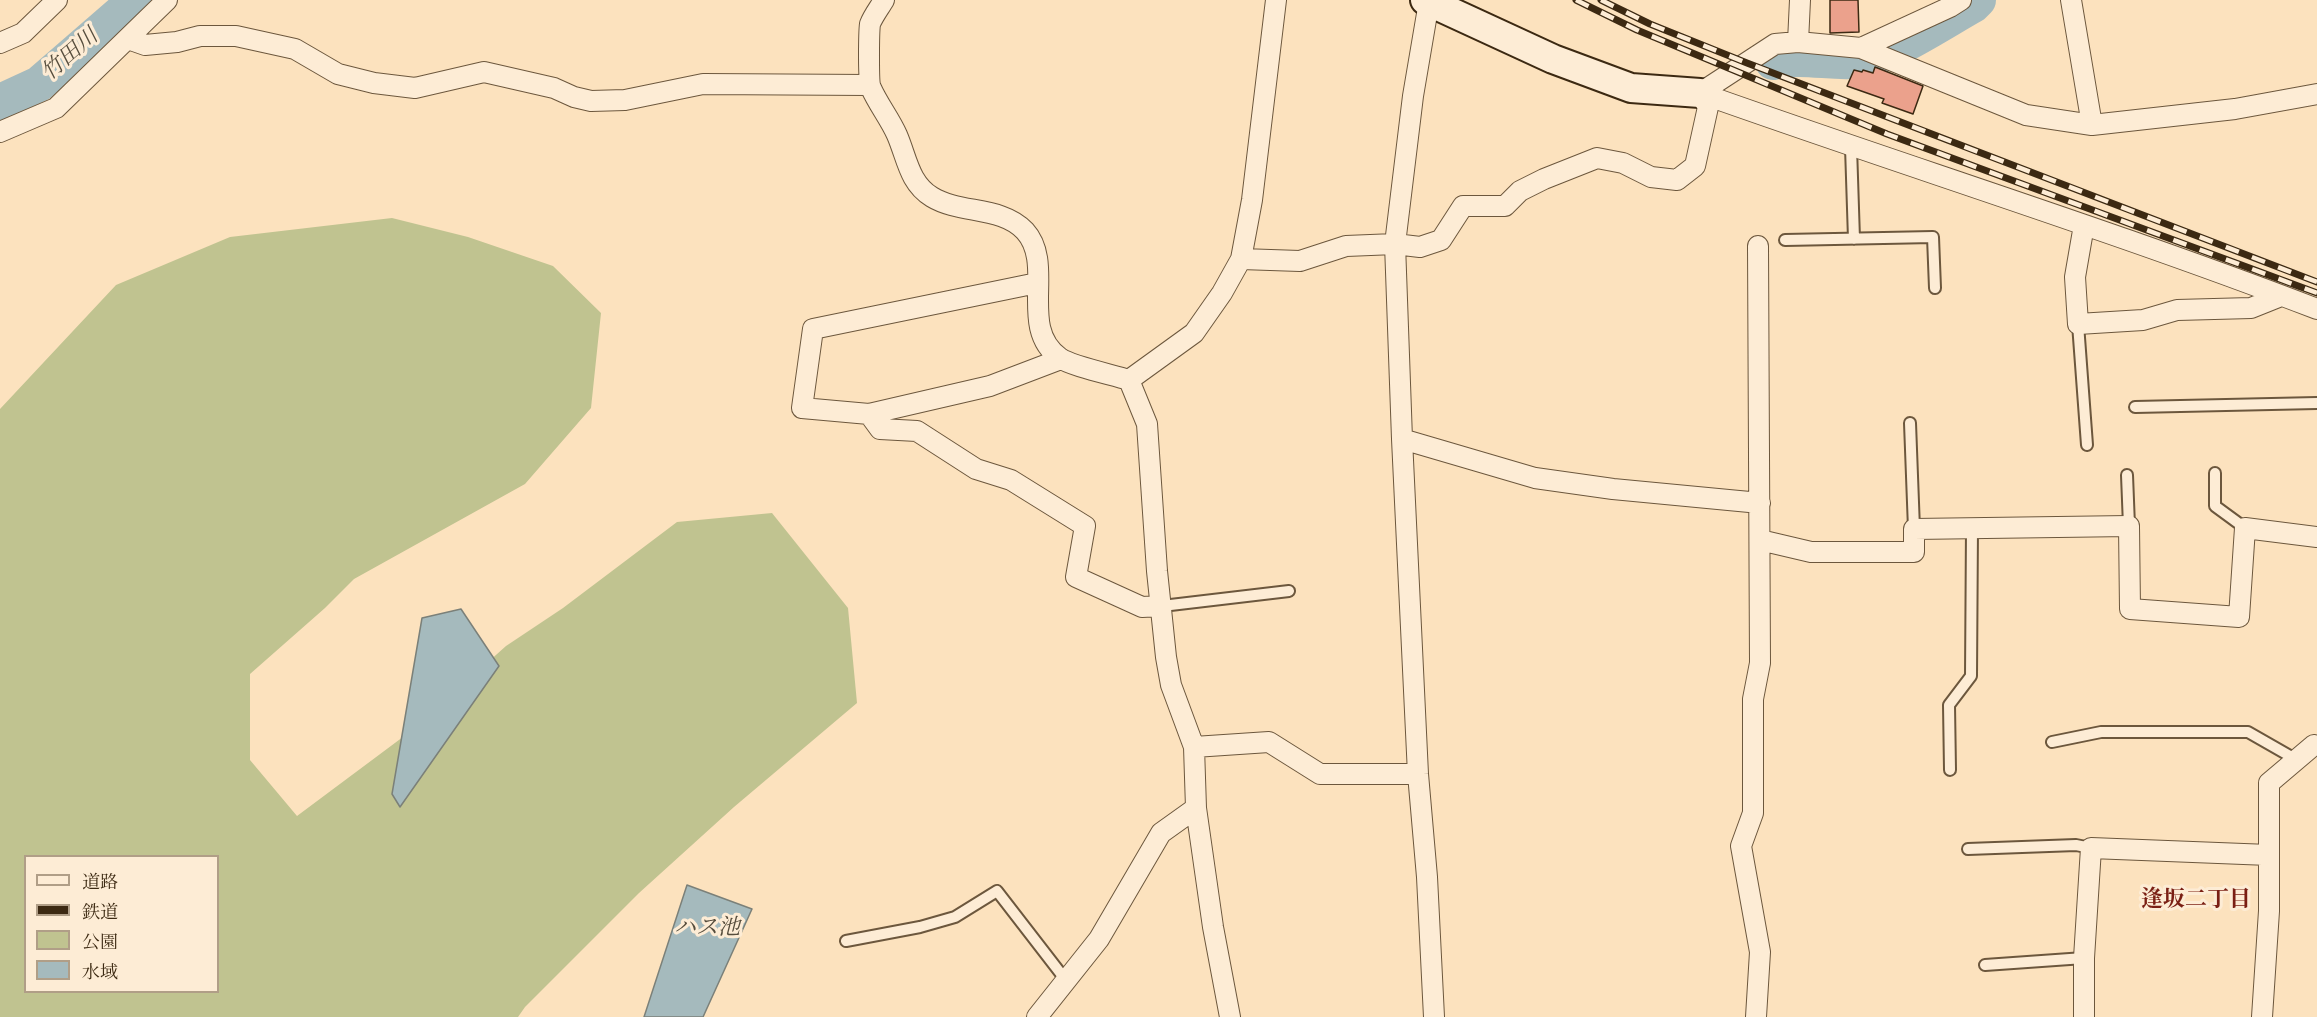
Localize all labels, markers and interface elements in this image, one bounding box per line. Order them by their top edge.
water label: 竹田川 [37,24,105,88]
legend [24,855,219,993]
text: 道路 [82,872,118,894]
district label: 逢坂二丁目 [2141,888,2251,914]
text: 鉄道 [82,902,118,924]
water label: ハス池 [674,916,740,942]
text: 公園 [82,932,118,954]
text: 水域 [82,962,118,984]

